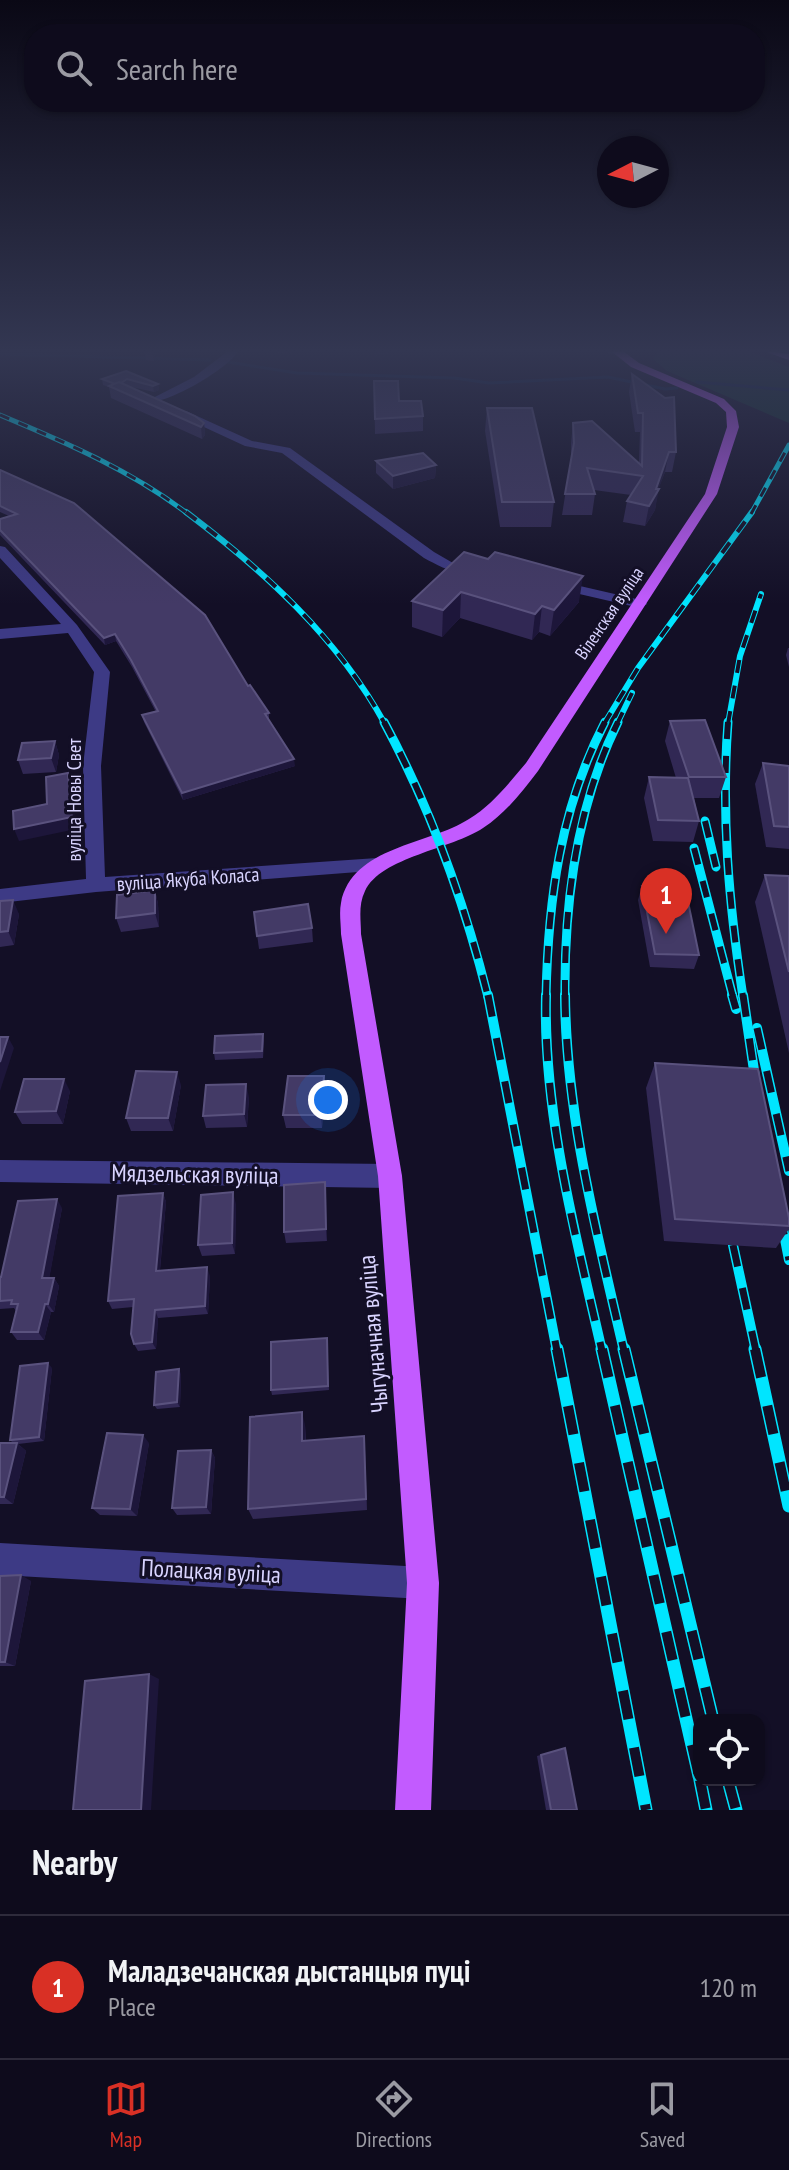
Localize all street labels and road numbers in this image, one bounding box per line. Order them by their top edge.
street label: Віленская вуліца [570,562,648,664]
street label: вуліца Новы Свет [61,738,87,862]
street label: вуліца Якуба Коласа [116,861,260,897]
street label: Мядзельская вуліца [111,1157,279,1191]
street label: Чыгуначная вуліца [351,1254,395,1414]
street label: Полацкая вуліца [140,1552,282,1590]

